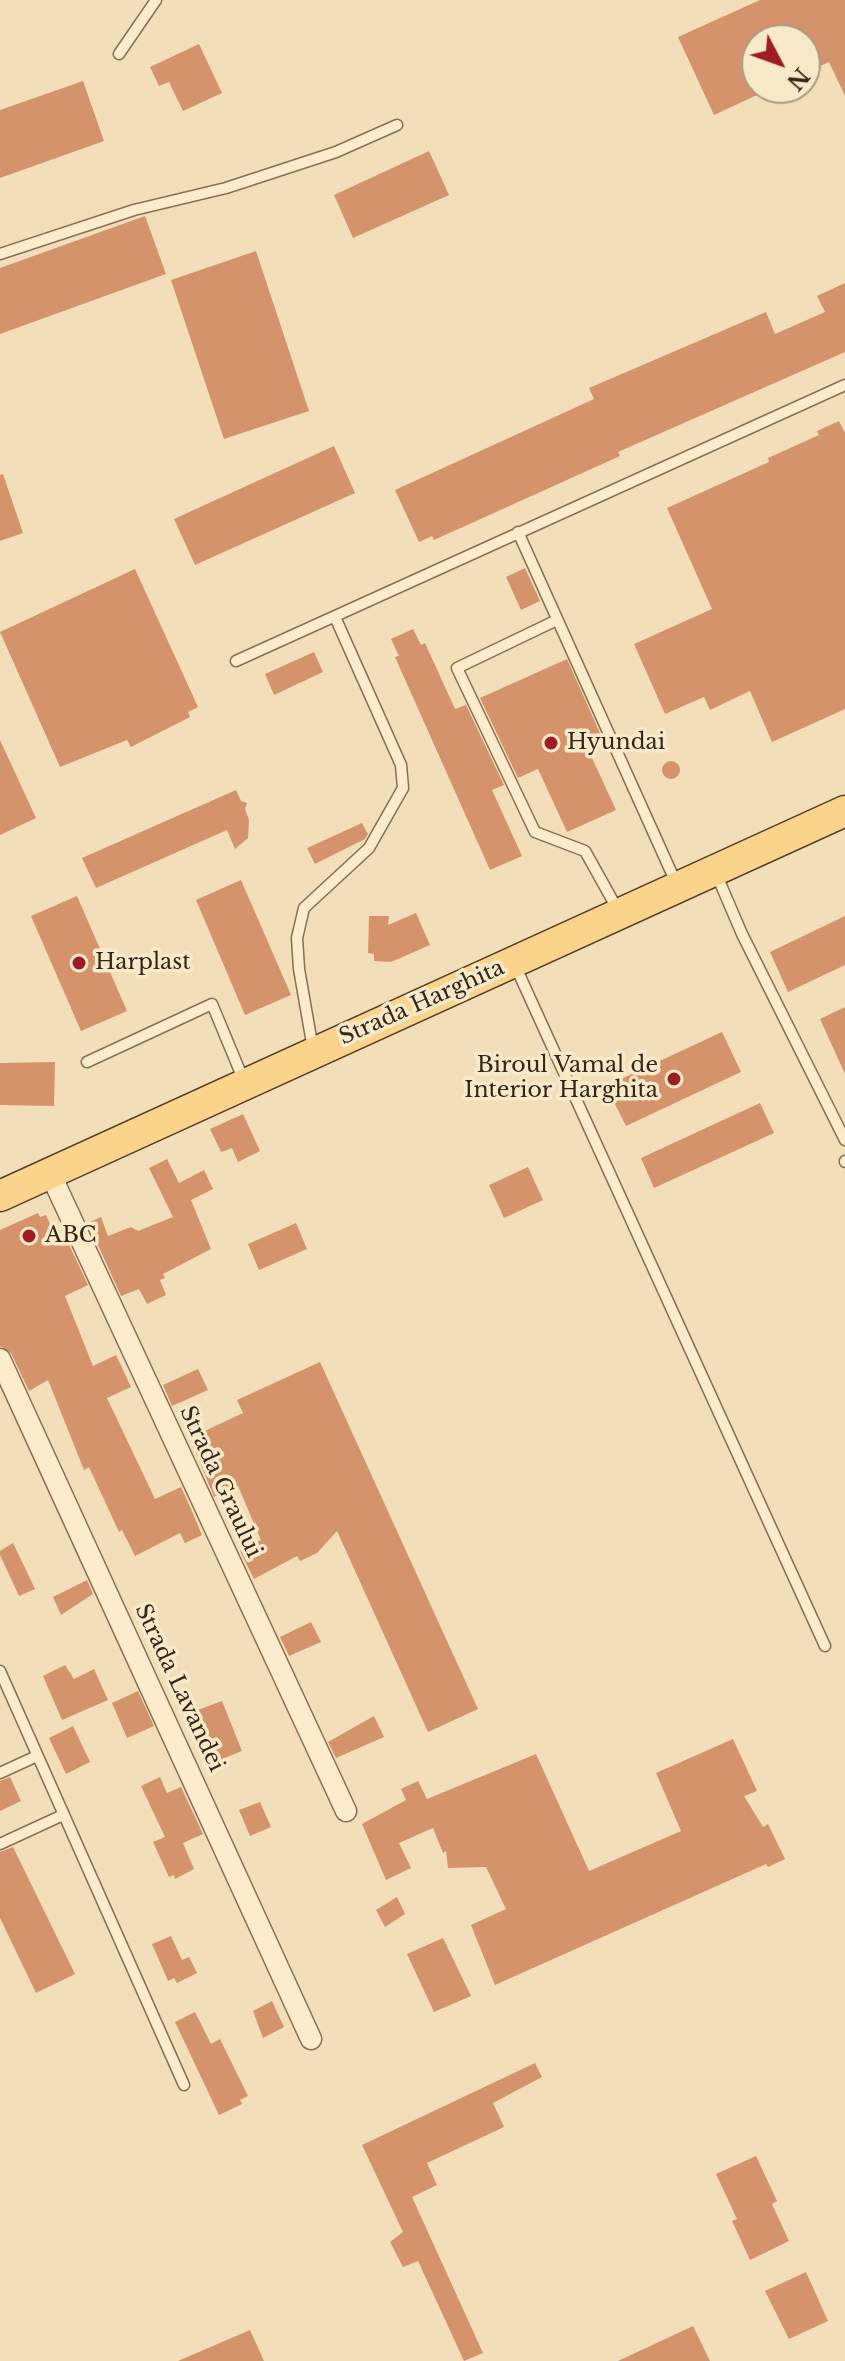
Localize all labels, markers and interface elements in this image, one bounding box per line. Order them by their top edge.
north arrow [741,24,821,104]
text: N [781,62,815,95]
place label: Hyundai [567,730,665,756]
marker: Hyundai [542,734,560,752]
place label: Harplast [95,950,191,976]
marker: Harplast [70,954,88,972]
street label: Strada Harghita [335,955,509,1051]
place label: Biroul Vamal de Interior Harghita [464,1053,658,1104]
marker: Biroul Vamal de Interior Harghita [665,1070,683,1088]
place label: ABC [45,1223,97,1249]
marker: ABC [20,1227,38,1245]
street label: Strada Graului [173,1402,267,1562]
street label: Strada Lavandei [129,1600,229,1776]

